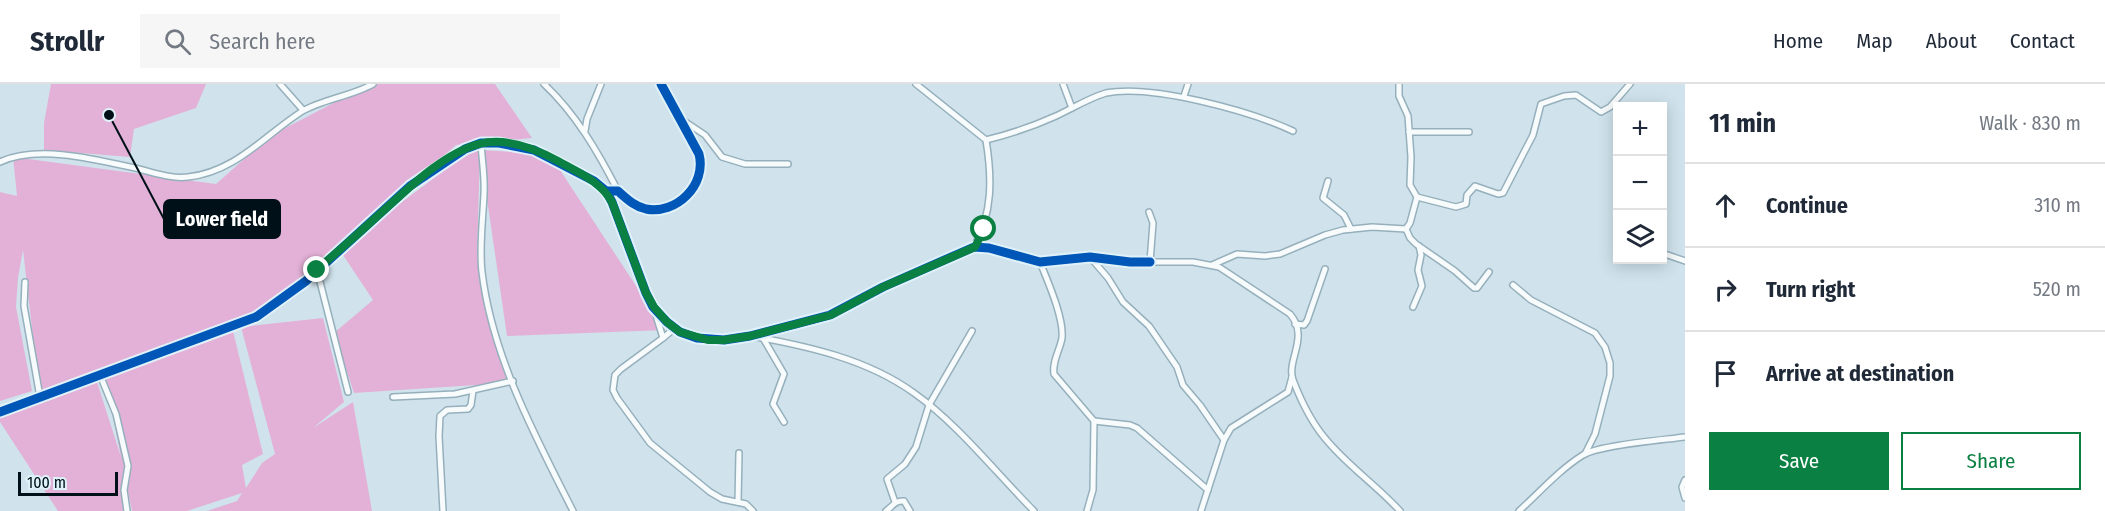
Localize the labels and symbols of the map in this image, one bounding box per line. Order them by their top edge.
callout: Lower field [164,200,280,238]
text: Lower field [176,207,268,231]
route start [970,215,996,241]
route end [303,256,329,282]
scale bar [18,469,118,496]

